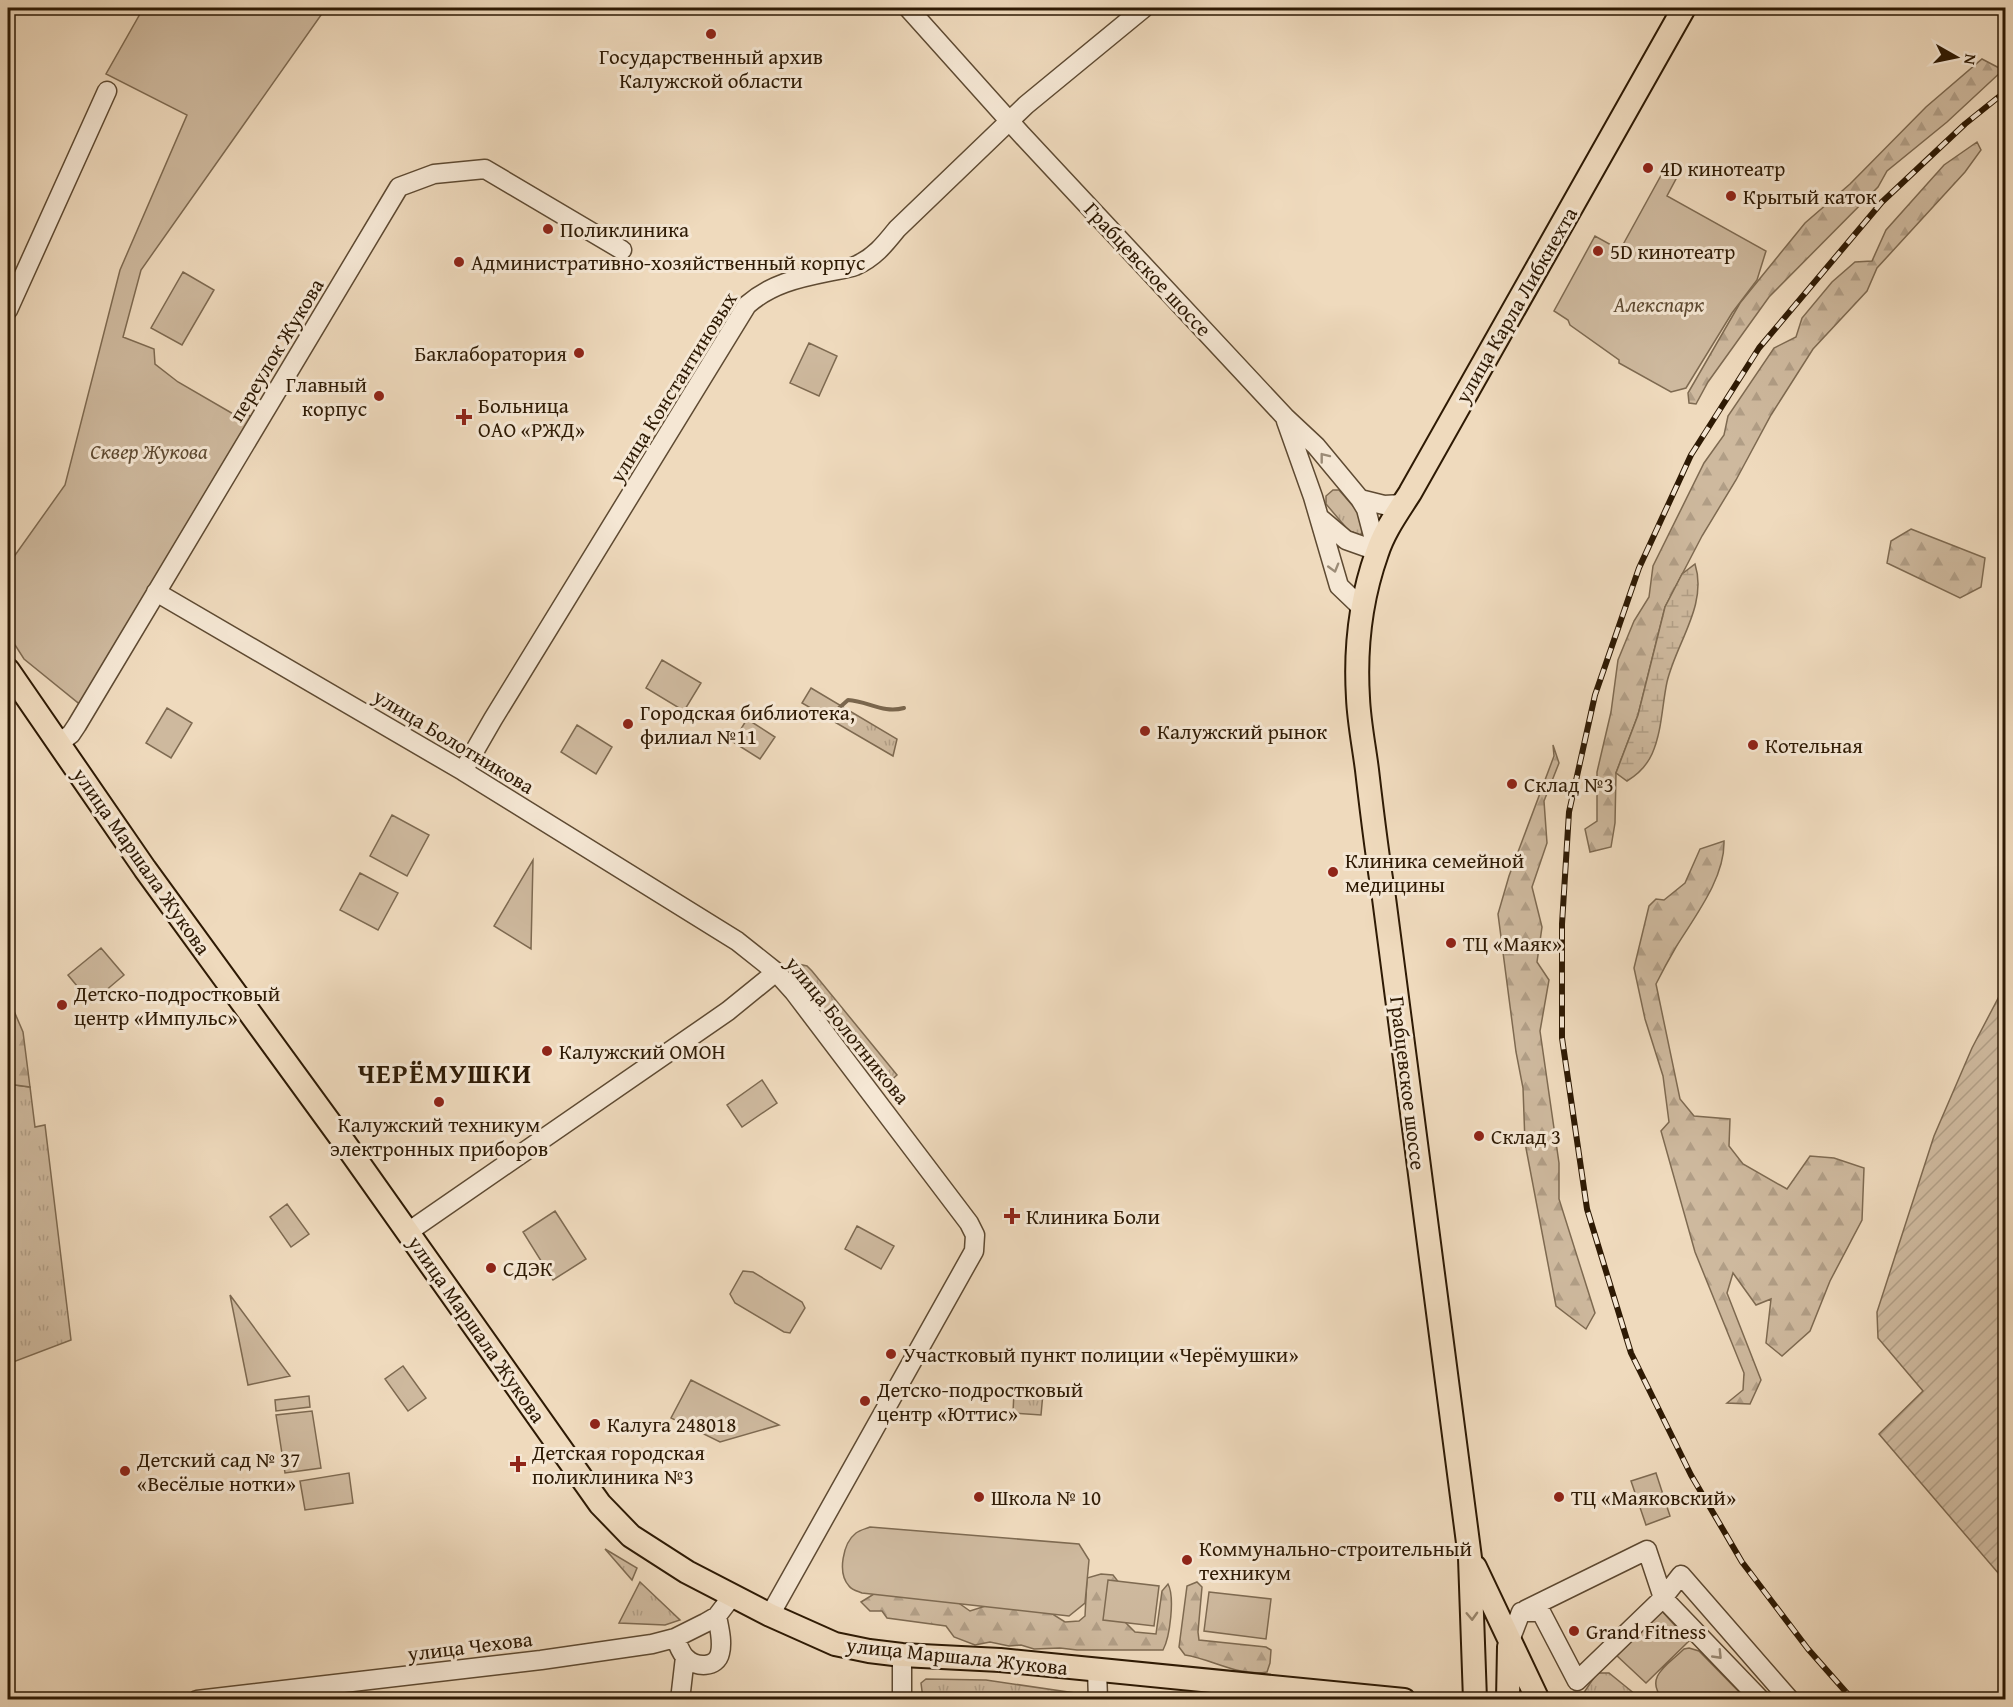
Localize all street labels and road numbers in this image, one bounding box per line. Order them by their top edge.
street label: Грабцевское шоссе [1077,194,1219,344]
street label: улица Карла Либкнехта [1447,201,1585,410]
street label: переулок Жукова [221,272,331,428]
street label: улица Константиновых [601,285,745,489]
street label: улица Болотникова [367,680,540,801]
street label: улица Маршала Жукова [65,760,219,961]
street label: улица Болотникова [778,948,918,1111]
street label: Грабцевское шоссе [1382,994,1434,1172]
street label: улица Маршала Жукова [400,1228,554,1429]
street label: улица Чехова [405,1623,534,1669]
street label: улица Маршала Жукова [844,1629,1069,1683]

